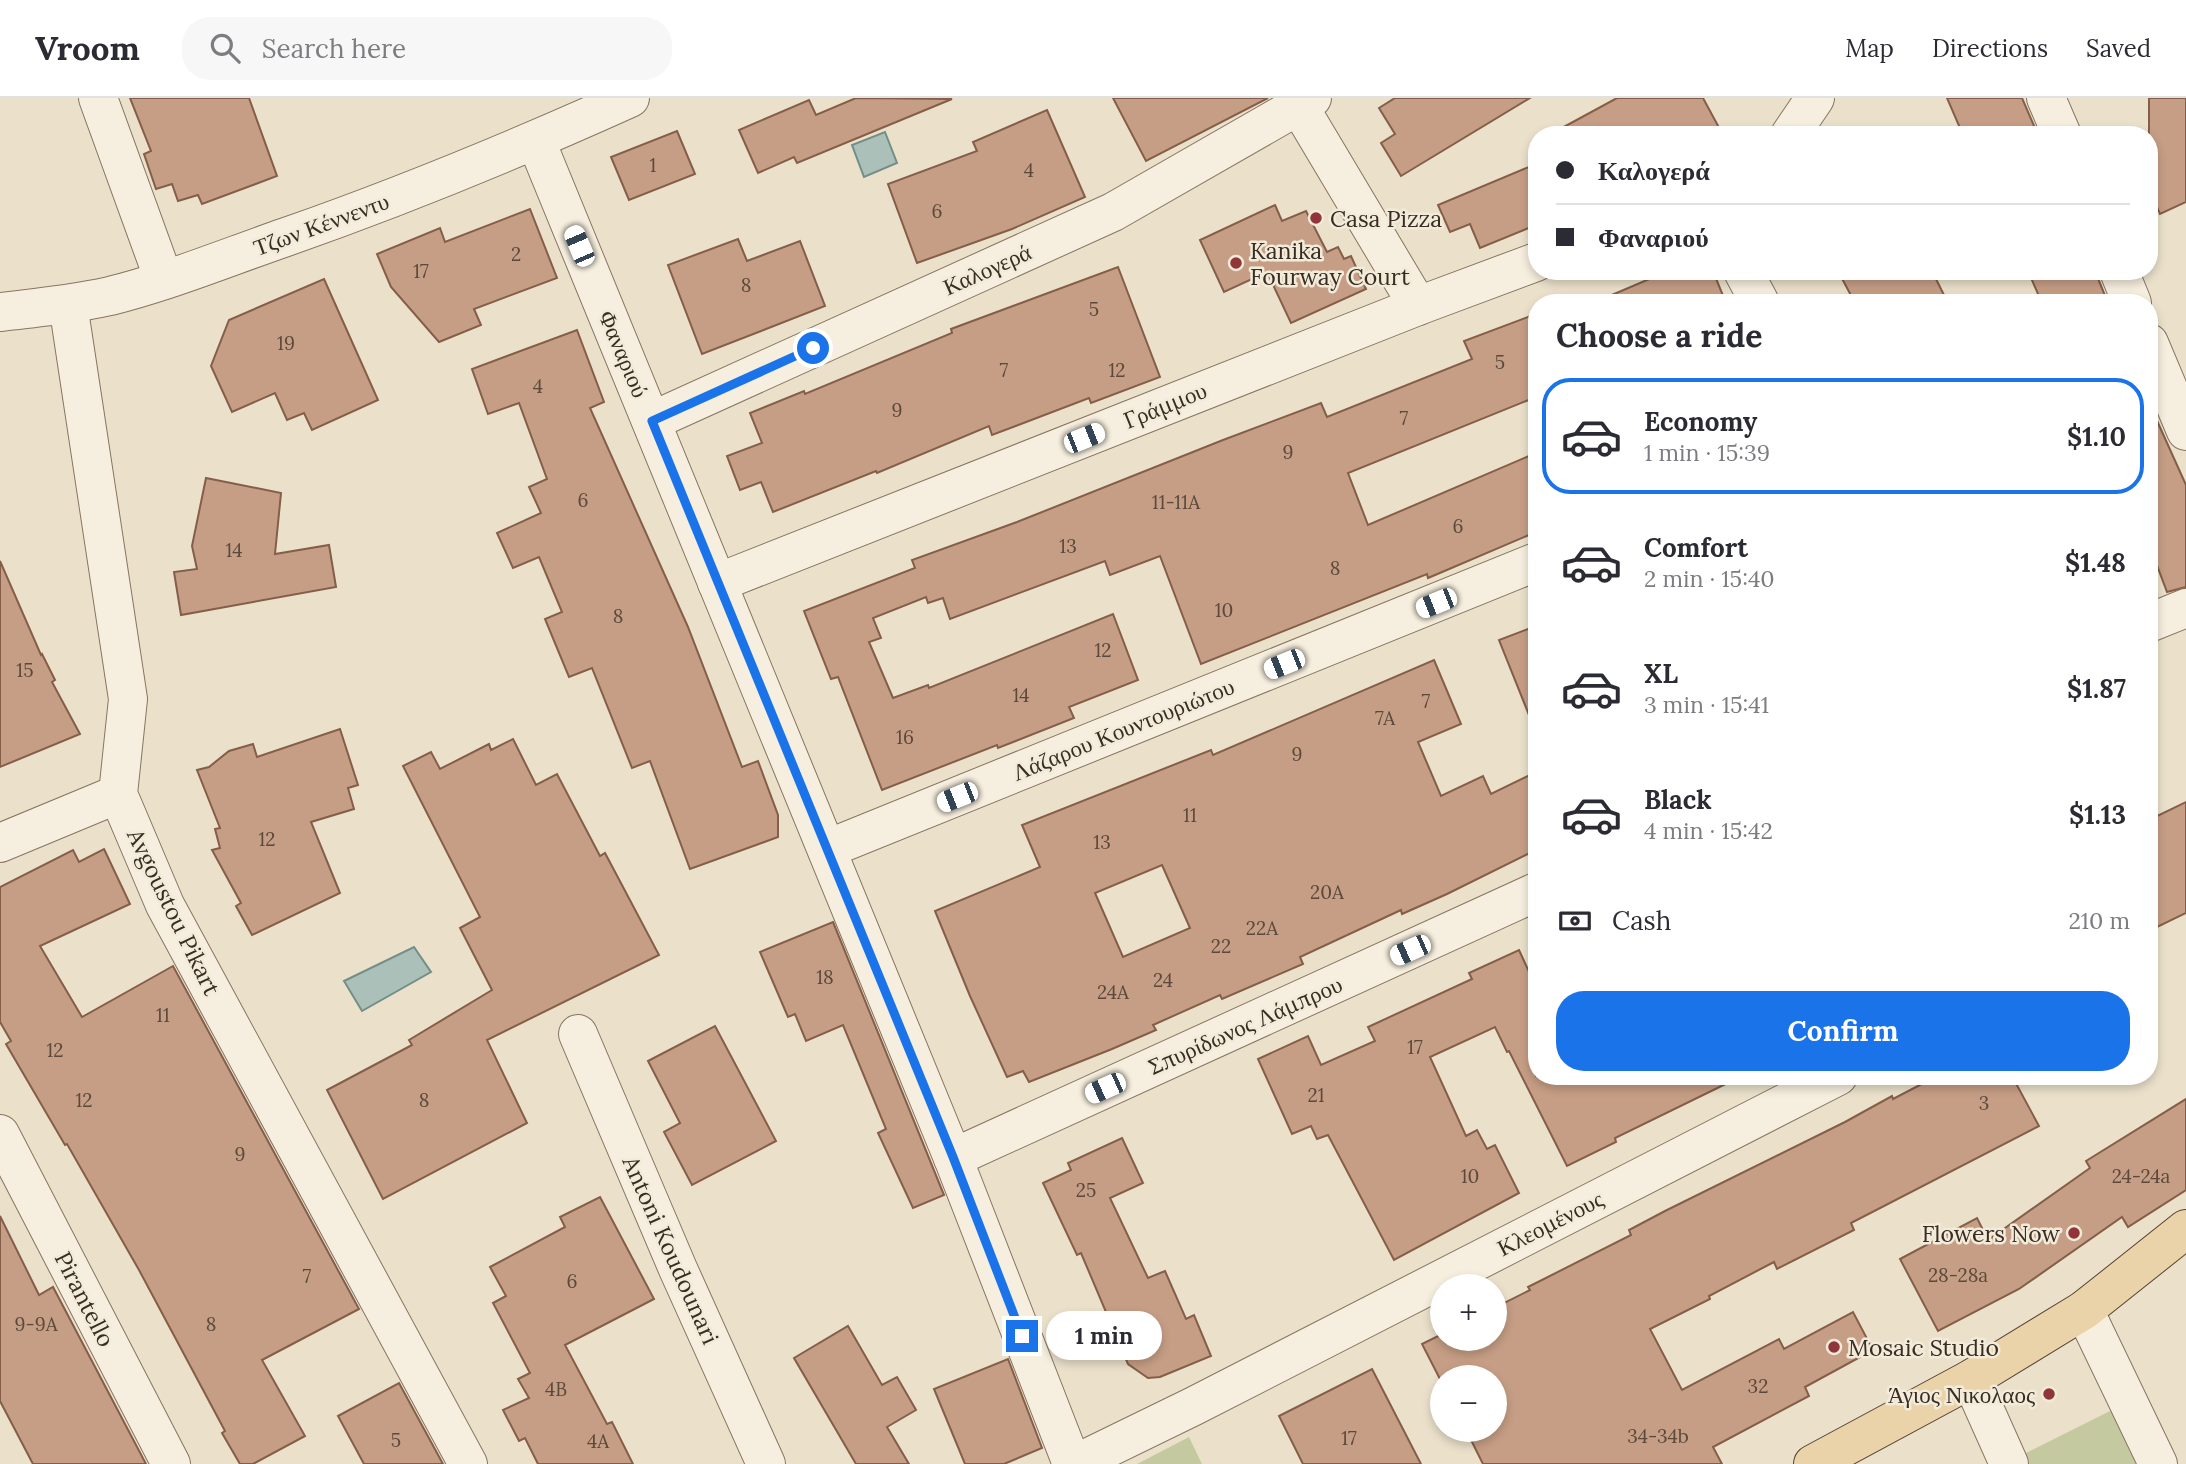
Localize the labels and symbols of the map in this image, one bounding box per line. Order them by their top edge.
house number: 1 [650,153,657,177]
house number: 4 [1024,158,1034,182]
street label: Τζων Κέννεντυ [249,186,393,262]
house number: 6 [932,199,943,223]
place label: Casa Pizza [1330,204,1442,233]
marker: Casa Pizza [1308,210,1324,226]
car [562,223,597,269]
place label: Kanika Fourway Court [1250,236,1410,291]
street label: Καλογερά [938,237,1036,301]
house number: 2 [511,242,521,266]
marker: Kanika Fourway Court [1228,255,1244,271]
house number: 17 [413,259,429,283]
house number: 8 [741,273,751,297]
house number: 5 [1089,297,1099,321]
street label: Φαναριού [593,306,655,402]
house number: 19 [277,331,295,355]
route start [797,332,829,364]
house number: 5 [1495,350,1505,374]
house number: 7 [1000,358,1009,382]
house number: 12 [1108,358,1126,382]
house number: 4 [533,374,543,398]
street label: Γράμμου [1119,375,1211,435]
house number: 9 [892,398,902,422]
house number: 7 [1400,406,1409,430]
car [1061,420,1108,456]
house number: 9 [1283,440,1293,464]
house number: 6 [578,488,589,512]
house number: 11-11A [1152,490,1201,514]
house number: 6 [1453,514,1464,538]
house number: 13 [1059,534,1077,558]
house number: 14 [225,538,243,562]
house number: 8 [1330,556,1340,580]
car [1413,585,1460,621]
house number: 10 [1215,598,1233,622]
house number: 8 [613,604,623,628]
house number: 12 [1094,638,1112,662]
car [1261,646,1308,682]
house number: 15 [16,658,34,682]
street label: Λάζαρου Κουντουριώτου [1008,671,1238,787]
house number: 14 [1012,683,1030,707]
house number: 7 [1422,689,1431,713]
house number: 7A [1375,706,1396,730]
house number: 16 [896,725,914,749]
house number: 9 [1292,742,1302,766]
car [934,779,981,815]
house number: 11 [1183,803,1197,827]
street label: Avgoustou Pikart [121,823,227,1000]
house number: 12 [258,827,276,851]
house number: 13 [1093,830,1111,854]
house number: 20A [1310,880,1345,904]
house number: 22A [1246,916,1279,940]
car [1387,932,1434,968]
house number: 22 [1211,934,1231,958]
house number: 18 [816,965,834,989]
house number: 24 [1153,968,1173,992]
street label: Σπυρίδωνος Λάμπρου [1143,969,1347,1081]
house number: 24A [1097,980,1130,1004]
house number: 11 [156,1003,170,1027]
house number: 17 [1407,1035,1423,1059]
house number: 12 [46,1038,64,1062]
car [1082,1070,1129,1106]
house number: 21 [1307,1083,1325,1107]
house number: 12 [75,1088,93,1112]
house number: 8 [419,1088,429,1112]
house number: 3 [1979,1091,1989,1115]
house number: 9 [235,1142,245,1166]
street label: Antoni Koudounari [616,1151,725,1349]
house number: 10 [1461,1164,1479,1188]
house number: 24-24a [2112,1164,2171,1188]
house number: 25 [1076,1178,1096,1202]
street label: Κλεομένους [1492,1184,1608,1262]
place label: Flowers Now [1922,1219,2061,1248]
marker: Flowers Now [2066,1225,2082,1241]
street label: Pirantello [49,1246,121,1352]
house number: 28-28a [1928,1263,1988,1287]
house number: 7 [303,1264,312,1288]
house number: 6 [567,1269,578,1293]
house number: 9-9A [14,1312,59,1336]
house number: 8 [206,1312,216,1336]
callout: 1 min [1046,1312,1162,1360]
route end [1006,1320,1038,1352]
place label: Mosaic Studio [1848,1333,1999,1362]
marker: Mosaic Studio [1826,1339,1842,1355]
house number: 32 [1748,1374,1768,1398]
house number: 4B [545,1377,567,1401]
place label: Άγιος Νικολαος [1888,1380,2035,1409]
marker: Άγιος Νικολαος [2041,1386,2057,1402]
house number: 34-34b [1627,1424,1689,1448]
house number: 17 [1341,1426,1357,1450]
house number: 5 [391,1428,401,1452]
house number: 4A [587,1429,610,1453]

